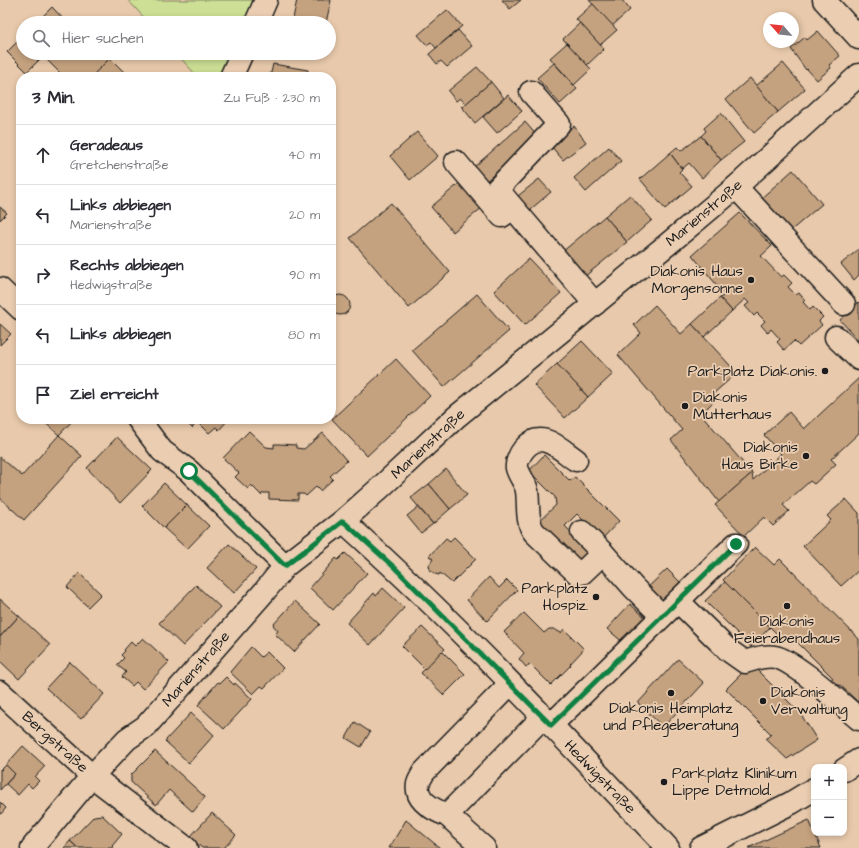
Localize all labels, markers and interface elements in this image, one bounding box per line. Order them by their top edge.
north arrow [763,12,799,48]
search box [16,16,336,60]
icon: search [30,27,52,49]
text: Hier suchen [62,28,143,49]
text: 3 Min. [32,86,75,110]
text: Zu Fuß · 230 m [223,89,320,107]
text: Geradeaus [70,135,143,156]
icon: ahead [32,144,54,166]
text: 40 m [288,146,320,164]
text: Gretchenstraße [70,156,169,174]
street label: Marienstraße [661,175,747,251]
text: Links abbiegen [70,195,171,216]
icon: left [32,204,54,226]
text: 20 m [289,206,320,224]
text: Marienstraße [70,216,152,234]
text: Rechts abbiegen [70,255,184,276]
place label: Diakonis Haus Morgensonne [651,261,743,300]
icon: right [32,264,54,286]
text: 90 m [289,266,320,284]
marker: Diakonis Haus Morgensonne [746,275,756,285]
text: Hedwigstraße [70,276,153,294]
icon: left [32,324,54,346]
text: Links abbiegen [70,324,171,345]
text: 80 m [288,326,320,344]
place label: Parkplatz Diakonis. [688,361,817,382]
marker: Parkplatz Diakonis. [820,366,830,376]
icon: arrive [32,384,54,406]
text: Ziel erreicht [70,384,159,405]
place label: Diakonis Mutterhaus [693,387,772,425]
marker: Diakonis Mutterhaus [680,401,690,411]
street label: Marienstraße [386,404,470,484]
place label: Diakonis Haus Birke [722,437,798,475]
marker: Diakonis Haus Birke [801,451,811,461]
route start [180,462,198,480]
route end [727,535,745,553]
place label: Parkplatz Hospiz. [521,578,589,616]
marker: Parkplatz Hospiz. [591,592,601,602]
marker: Diakonis Feierabendhaus [782,601,792,611]
place label: Diakonis Feierabendhaus [734,611,841,649]
street label: Marienstraße [157,626,235,712]
place label: Diakonis Verwaltung [771,682,848,721]
marker: Diakonis Heimplatz und Pflegeberatung [666,688,676,698]
marker: Diakonis Verwaltung [758,696,768,706]
place label: Diakonis Heimplatz und Pflegeberatung [604,698,739,737]
street label: Bergstraße [16,706,93,778]
street label: Hedwigstraße [559,735,641,819]
place label: Parkplatz Klinikum Lippe Detmold. [672,763,797,801]
map controls [811,764,847,836]
button: + [811,764,847,800]
marker: Parkplatz Klinikum Lippe Detmold. [659,777,669,787]
button: − [811,800,847,836]

